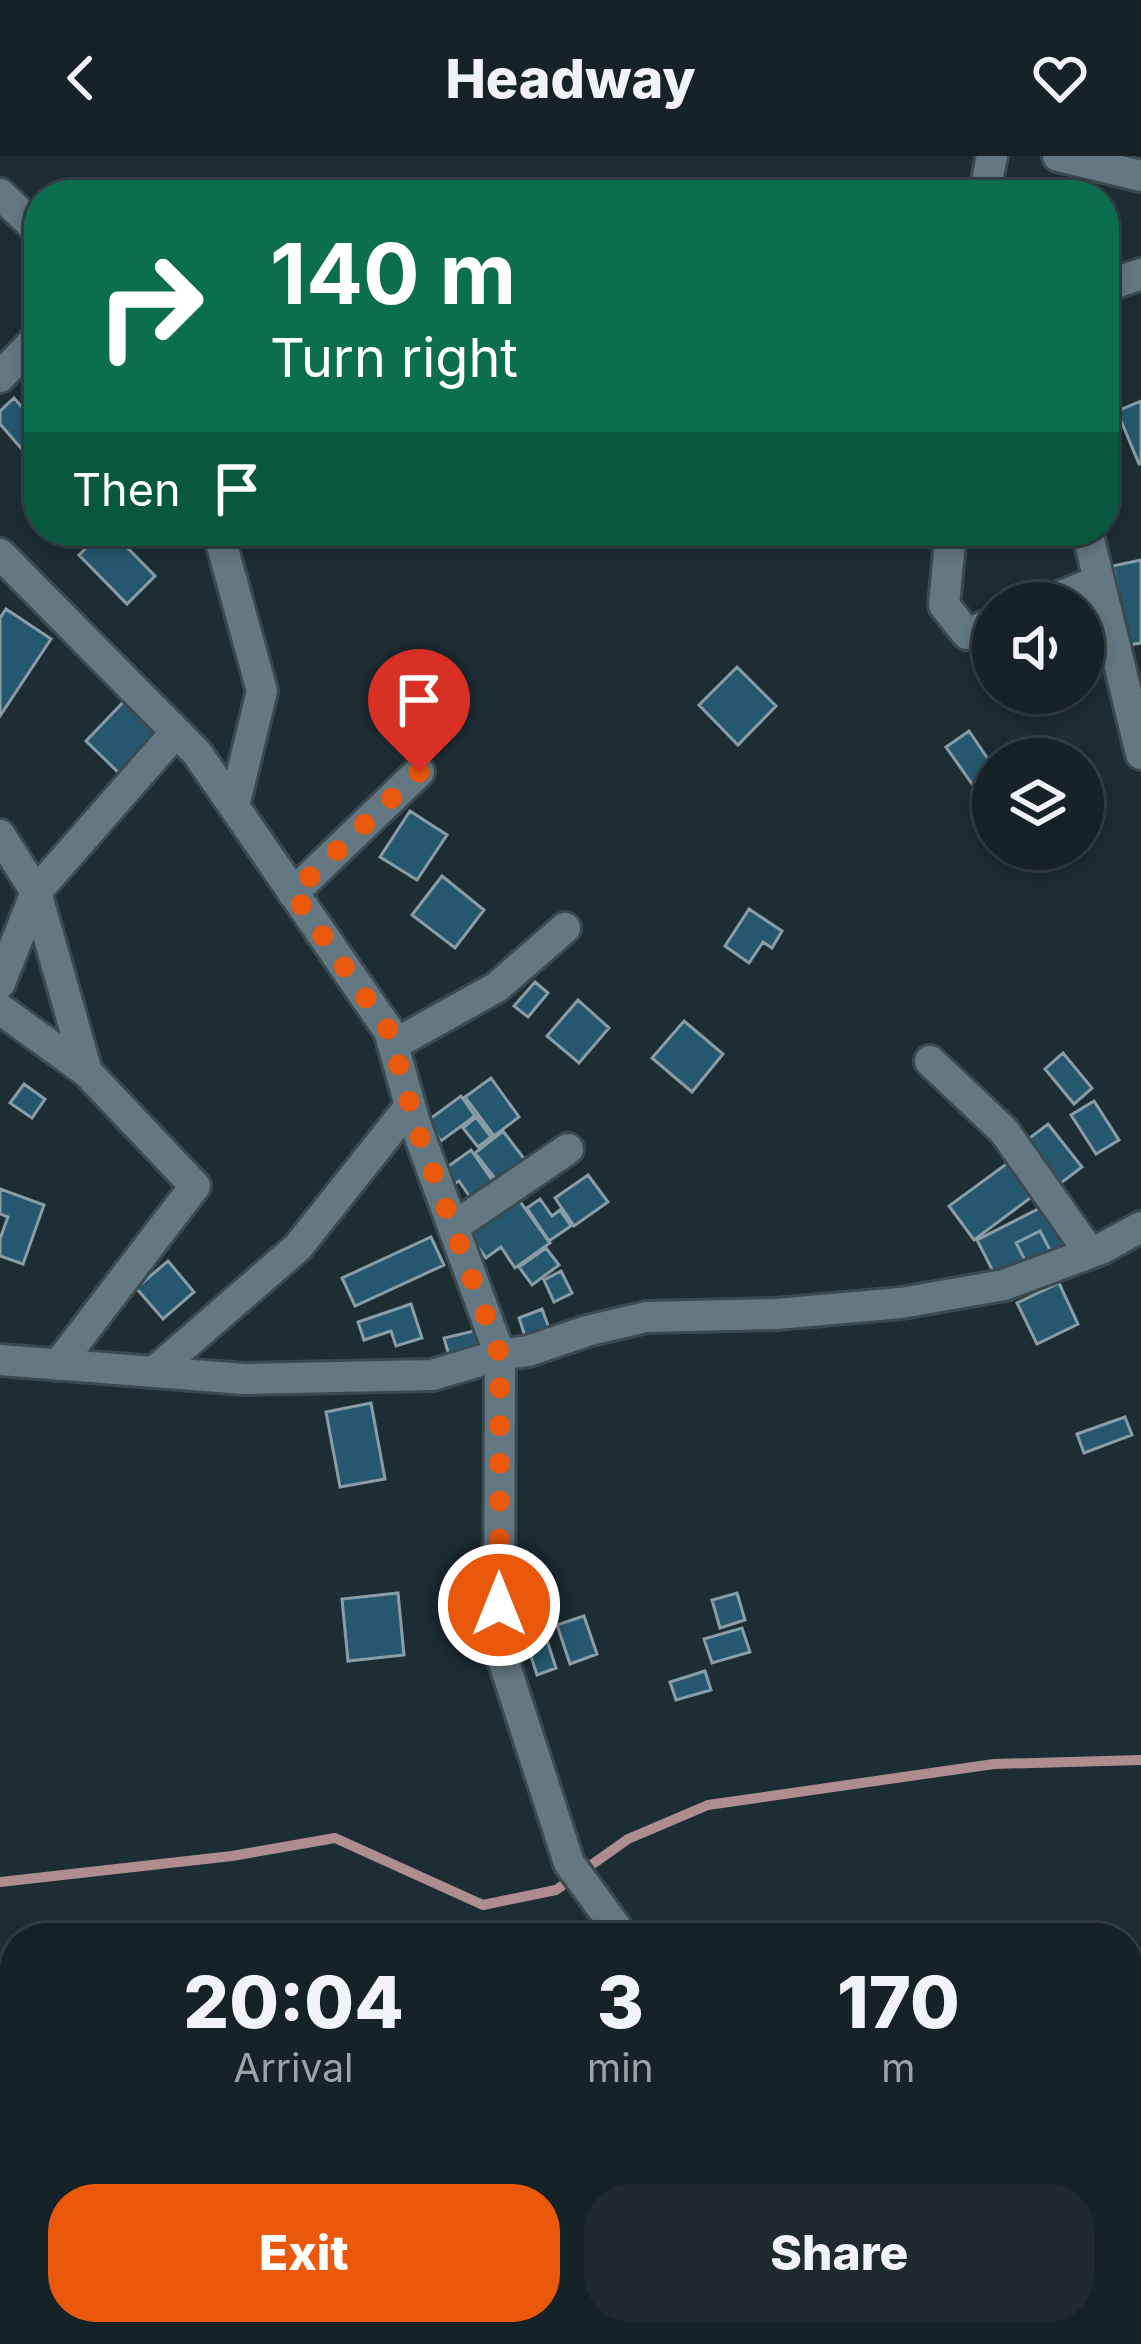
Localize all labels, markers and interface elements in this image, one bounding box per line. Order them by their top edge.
icon: back [48,45,114,111]
icon: heart [1027,45,1093,111]
text: Headway [445,46,696,111]
text: 140 m [270,223,516,324]
icon: right [72,228,228,384]
text: Turn right [270,325,518,390]
icon: arrive [204,456,270,522]
text: Then [72,462,180,517]
map controls [972,582,1104,870]
button: sound [972,582,1104,714]
pin [368,649,470,772]
icon: arrive [386,667,452,733]
button: layers [972,738,1104,870]
position arrow [436,1542,562,1668]
text: 20:04 [183,1958,404,2045]
text: 3 [597,1958,644,2045]
text: 170 [837,1958,960,2045]
text: Arrival [233,2044,354,2091]
text: min [587,2044,654,2091]
text: m [881,2044,915,2091]
button: Exit [48,2184,560,2322]
button: Share [584,2184,1095,2322]

